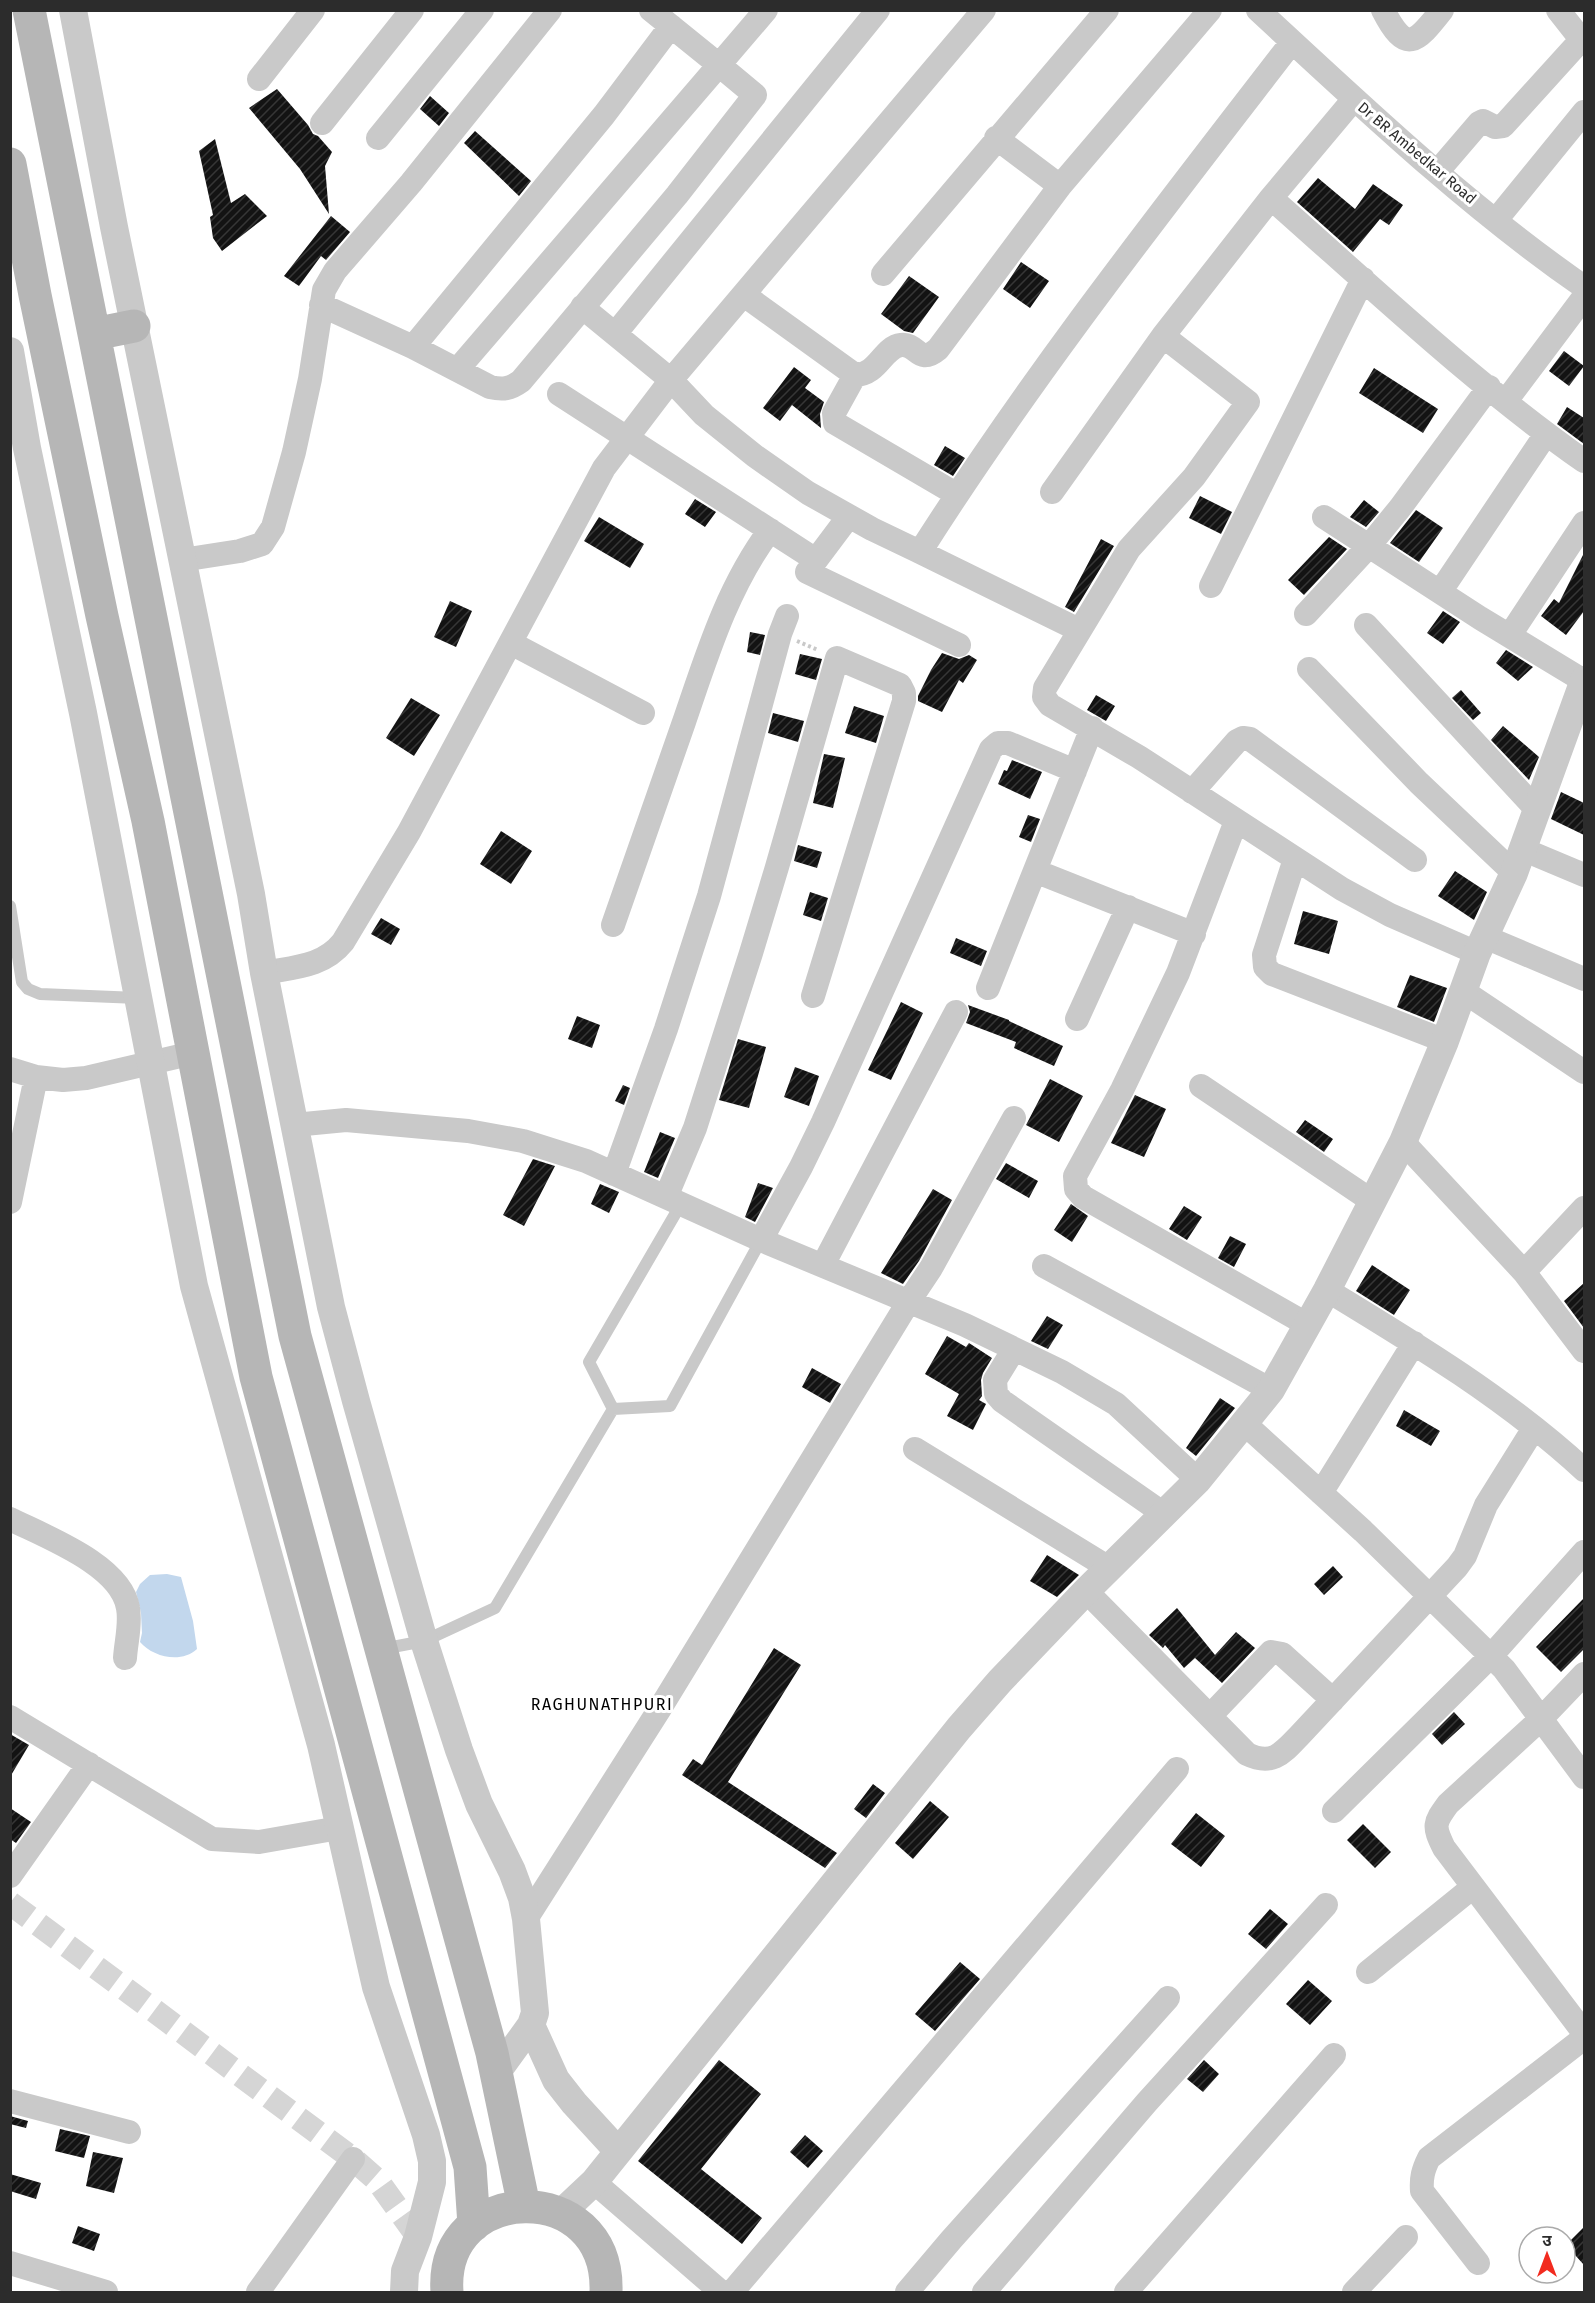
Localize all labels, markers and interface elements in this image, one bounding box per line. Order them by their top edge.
street label: Dr BR Ambedkar Road [1354,98,1480,208]
district label: RAGHUNATHPURI [531,1695,673,1714]
north arrow [1517,2225,1577,2285]
text: उ [1542,2231,1552,2250]

